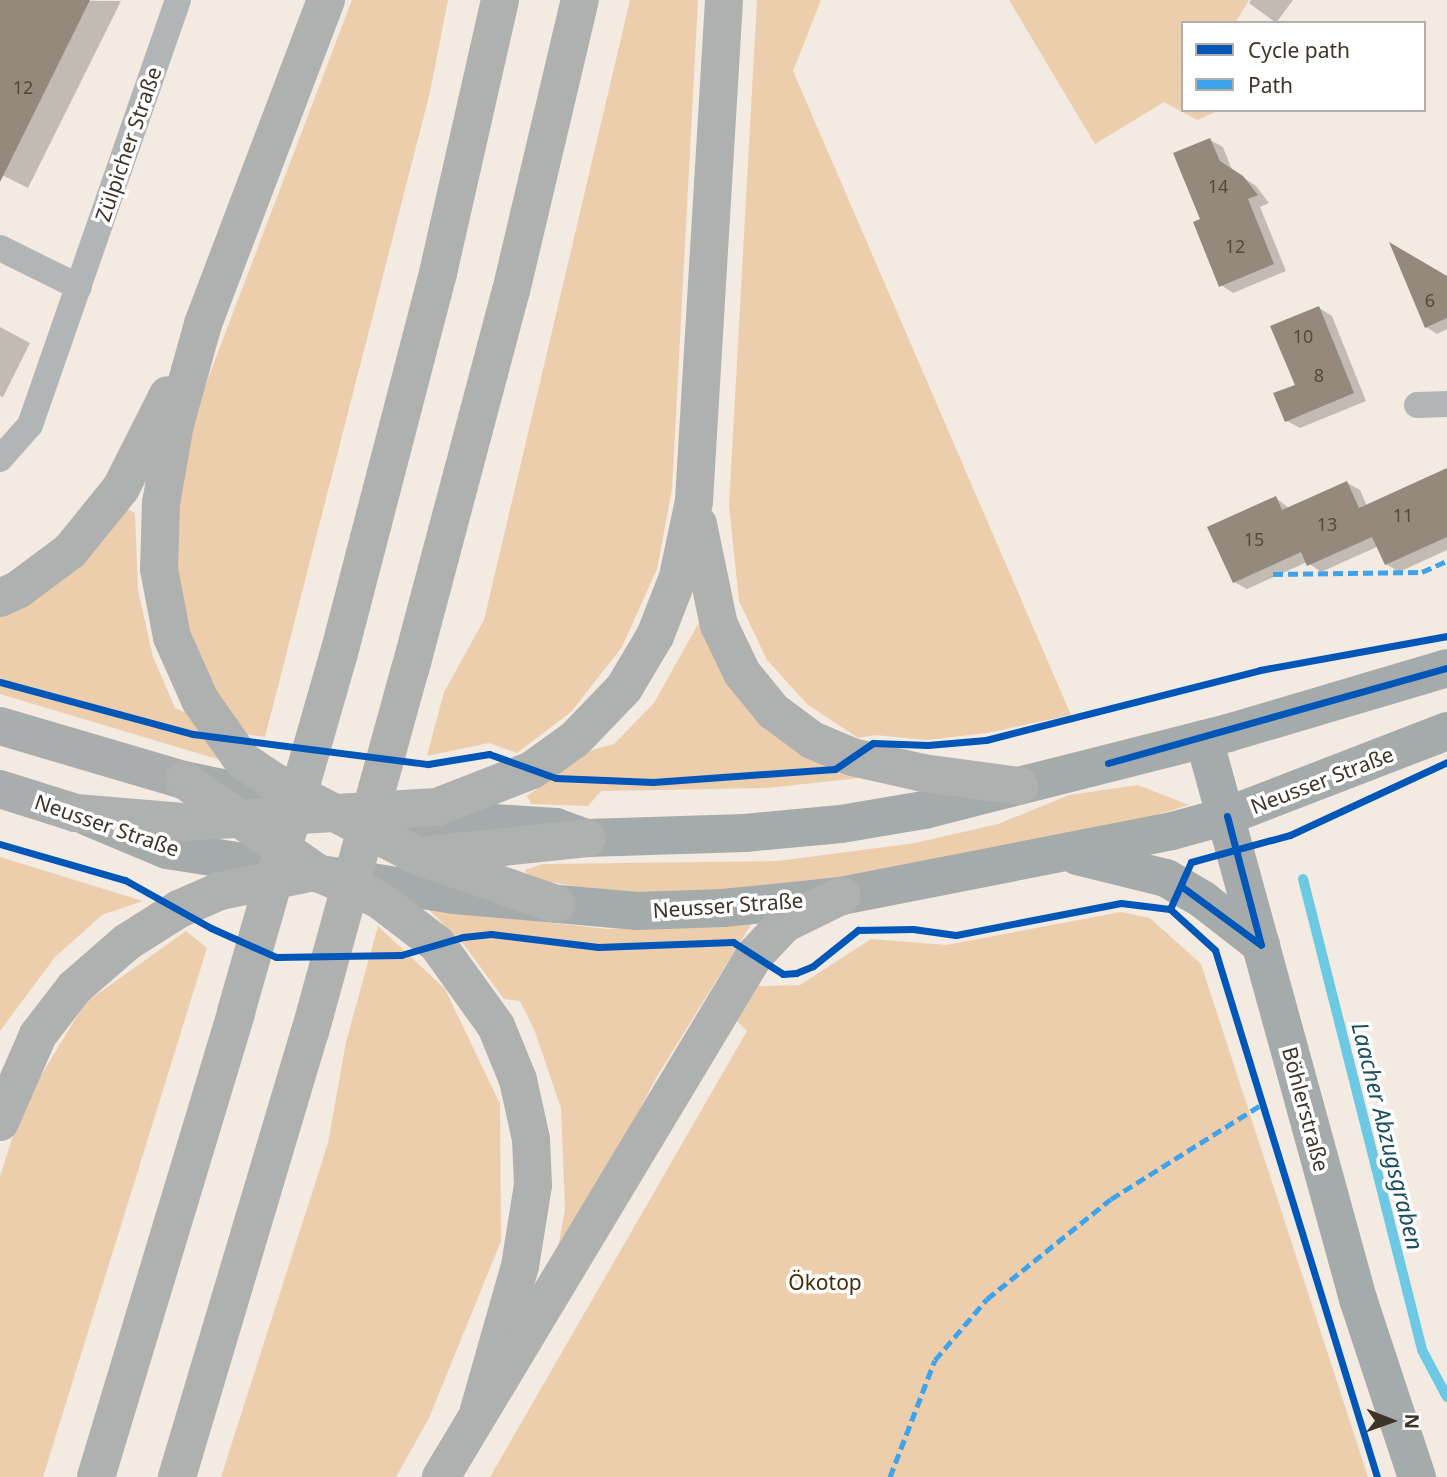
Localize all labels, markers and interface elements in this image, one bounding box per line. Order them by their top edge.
legend [1181,21,1426,112]
text: Cycle path [1248,36,1350,64]
street label: Zülpicher Straße [90,63,166,225]
text: Path [1248,71,1293,99]
house number: 12 [13,76,33,98]
house number: 14 [1208,175,1228,197]
house number: 12 [1225,235,1245,257]
house number: 6 [1425,289,1435,311]
house number: 10 [1293,325,1313,347]
house number: 8 [1314,364,1324,386]
house number: 11 [1393,504,1413,526]
house number: 13 [1317,513,1337,535]
house number: 15 [1244,528,1264,550]
street label: Neusser Straße [1247,741,1397,819]
street label: Neusser Straße [31,788,183,862]
street label: Neusser Straße [652,887,804,923]
water label: Laacher Abzugsgraben [1346,1019,1430,1253]
street label: Böhlerstraße [1277,1044,1335,1174]
park label: Ökotop [788,1269,862,1295]
north arrow [1356,1386,1426,1456]
text: N [1399,1413,1425,1429]

